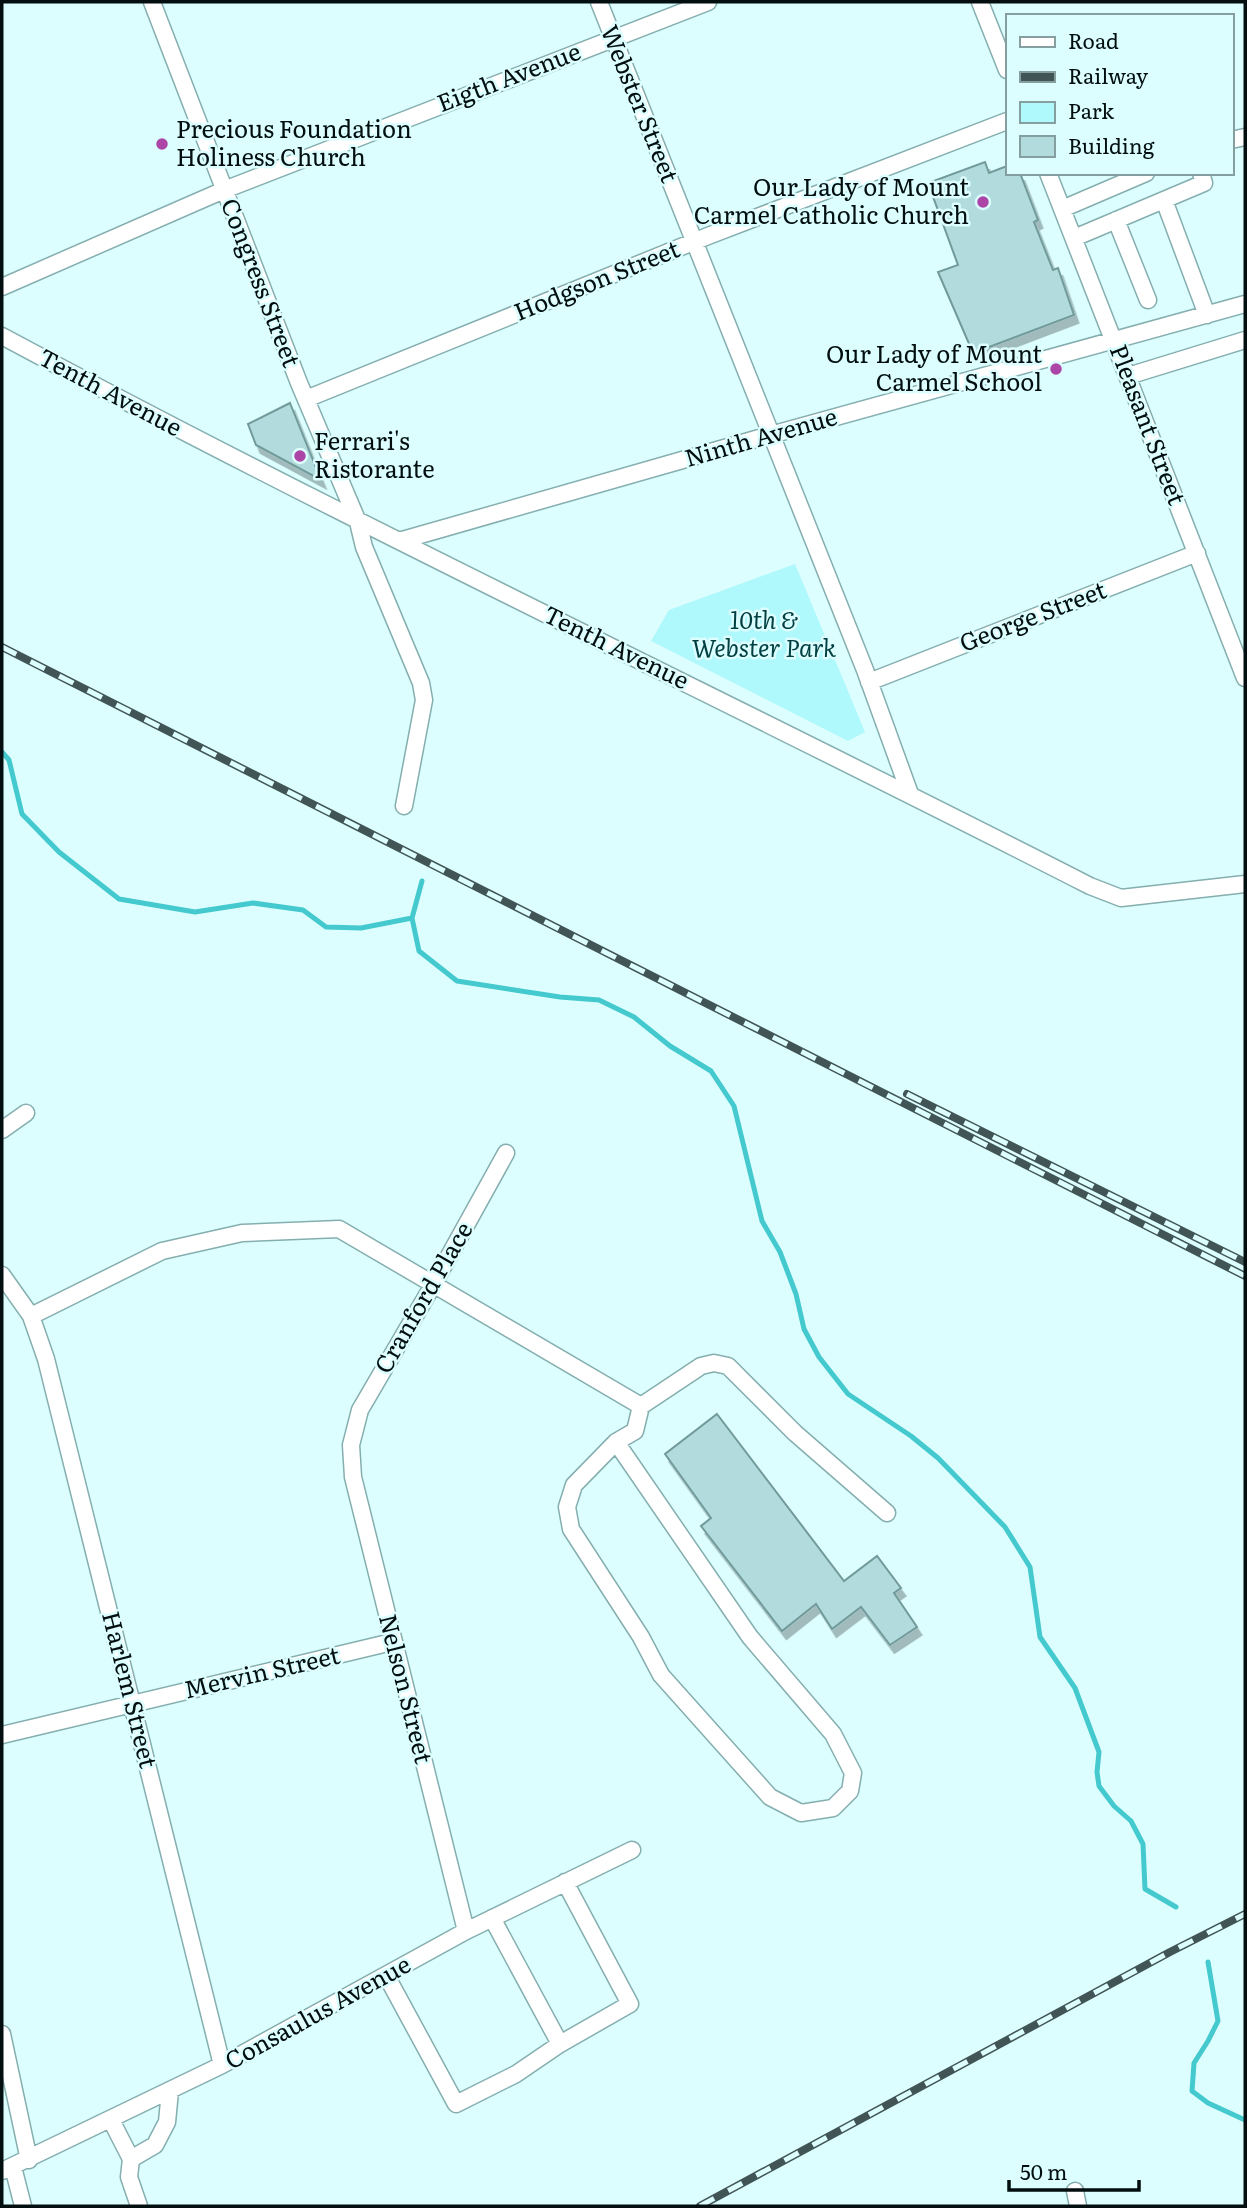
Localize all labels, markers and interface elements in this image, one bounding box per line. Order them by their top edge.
legend [1006,14,1233,175]
street label: Webster Street [594,19,689,187]
text: Road [1068,24,1119,55]
street label: Eigth Avenue [431,32,585,119]
text: Railway [1068,59,1149,90]
text: Park [1068,94,1114,125]
place label: Precious Foundation Holiness Church [176,110,412,173]
text: Building [1068,129,1155,160]
marker: Precious Foundation Holiness Church [154,136,170,152]
place label: Our Lady of Mount Carmel Catholic Church [694,168,969,231]
street label: Congress Street [214,193,311,372]
marker: Our Lady of Mount Carmel Catholic Church [975,194,991,210]
street label: Hodgson Street [508,229,684,328]
place label: Our Lady of Mount Carmel School [826,335,1042,398]
street label: Tenth Avenue [33,338,189,443]
street label: Pleasant Street [1103,339,1196,510]
marker: Our Lady of Mount Carmel School [1048,361,1064,377]
street label: Ninth Avenue [680,397,841,474]
place label: Ferrari's Ristorante [314,422,435,485]
marker: Ferrari's Ristorante [292,448,308,464]
street label: George Street [954,571,1111,659]
street label: Tenth Avenue [538,595,696,696]
park label: 10th & Webster Park [692,601,837,664]
street label: Cranford Place [364,1214,479,1379]
street label: Harlem Street [95,1607,168,1772]
street label: Nelson Street [372,1610,443,1767]
street label: Mervin Street [180,1636,343,1705]
street label: Consaulus Avenue [218,1945,416,2076]
scale bar [1009,2148,1138,2192]
text: 50 m [1020,2155,1067,2186]

